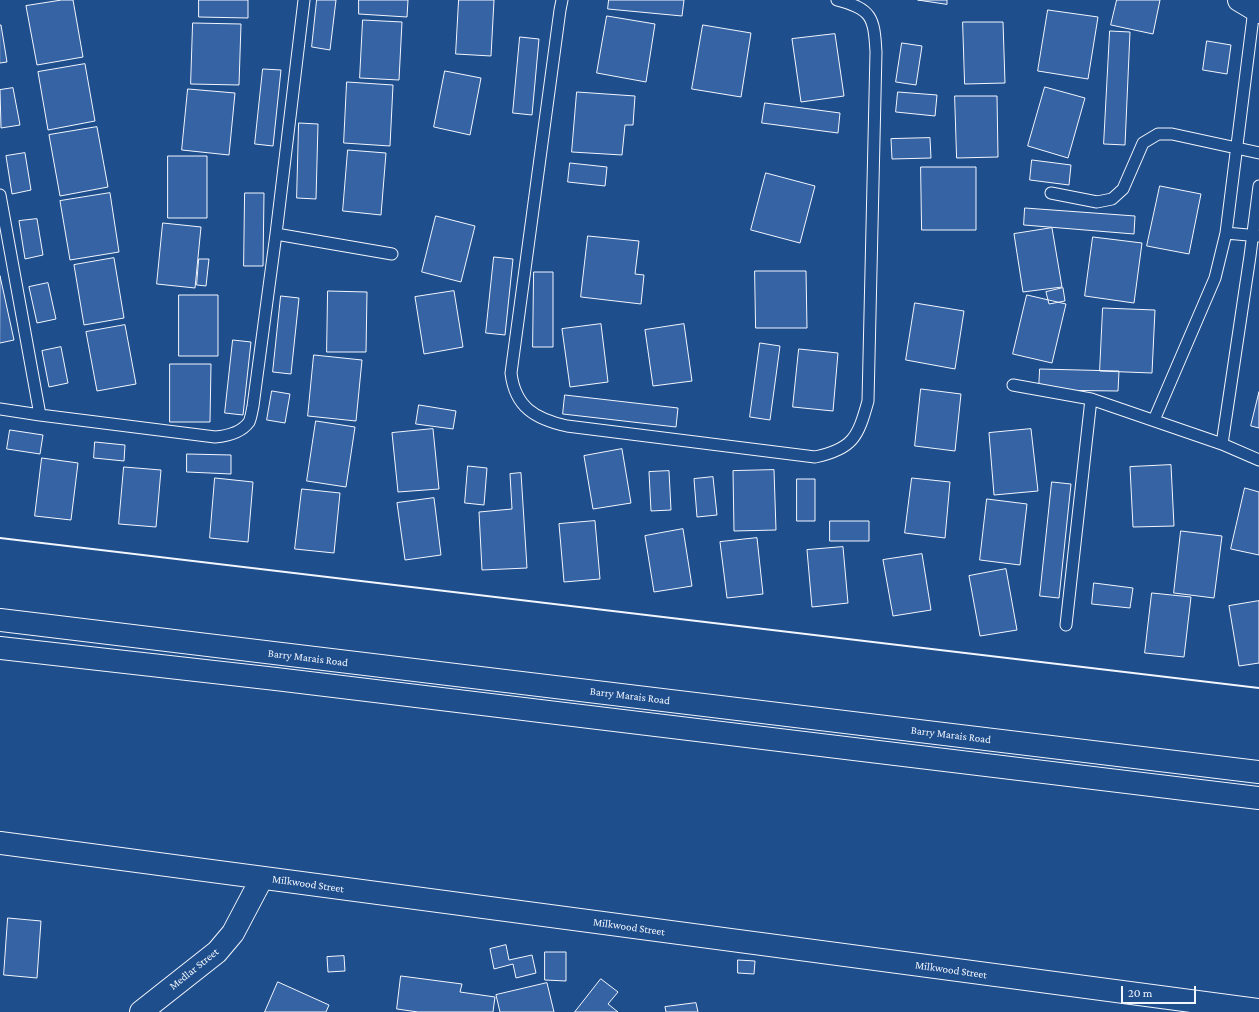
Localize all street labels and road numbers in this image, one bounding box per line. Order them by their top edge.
street label: Barry Marais Road [267,647,349,669]
street label: Barry Marais Road [589,685,671,707]
street label: Barry Marais Road [910,724,992,746]
street label: Milkwood Street [271,872,345,896]
street label: Milkwood Street [592,915,666,939]
street label: Medlar Street [167,945,221,993]
street label: Milkwood Street [914,958,988,982]

